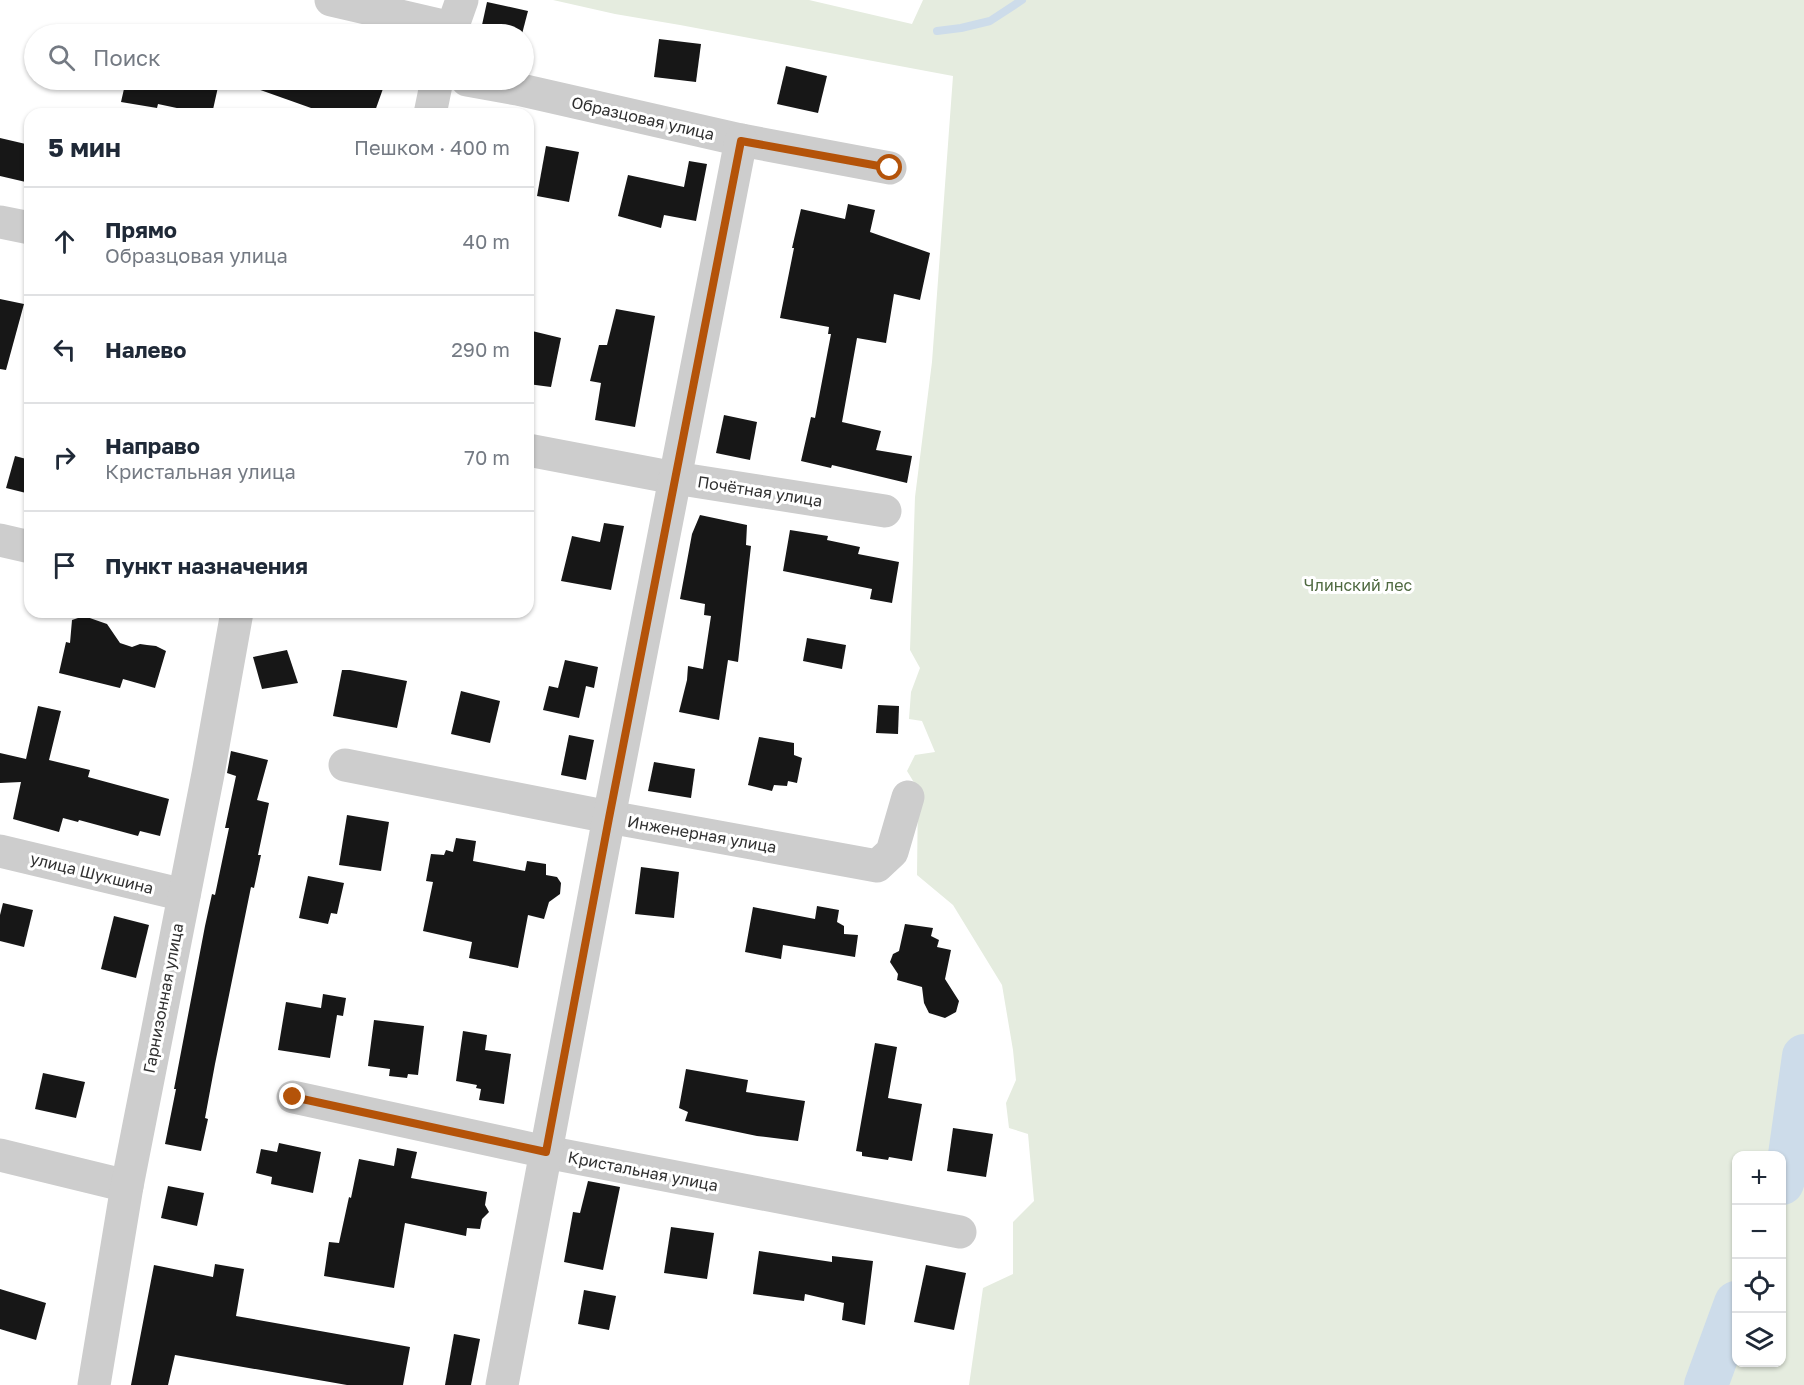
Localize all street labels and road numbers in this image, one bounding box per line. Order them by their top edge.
street label: Образцовая улица [569,92,717,144]
street label: Почётная улица [696,471,824,511]
street label: Инженерная улица [626,811,778,857]
street label: улица Шукшина [28,848,156,898]
street label: Гарнизонная улица [139,921,187,1075]
street label: Кристальная улица [566,1147,720,1195]

